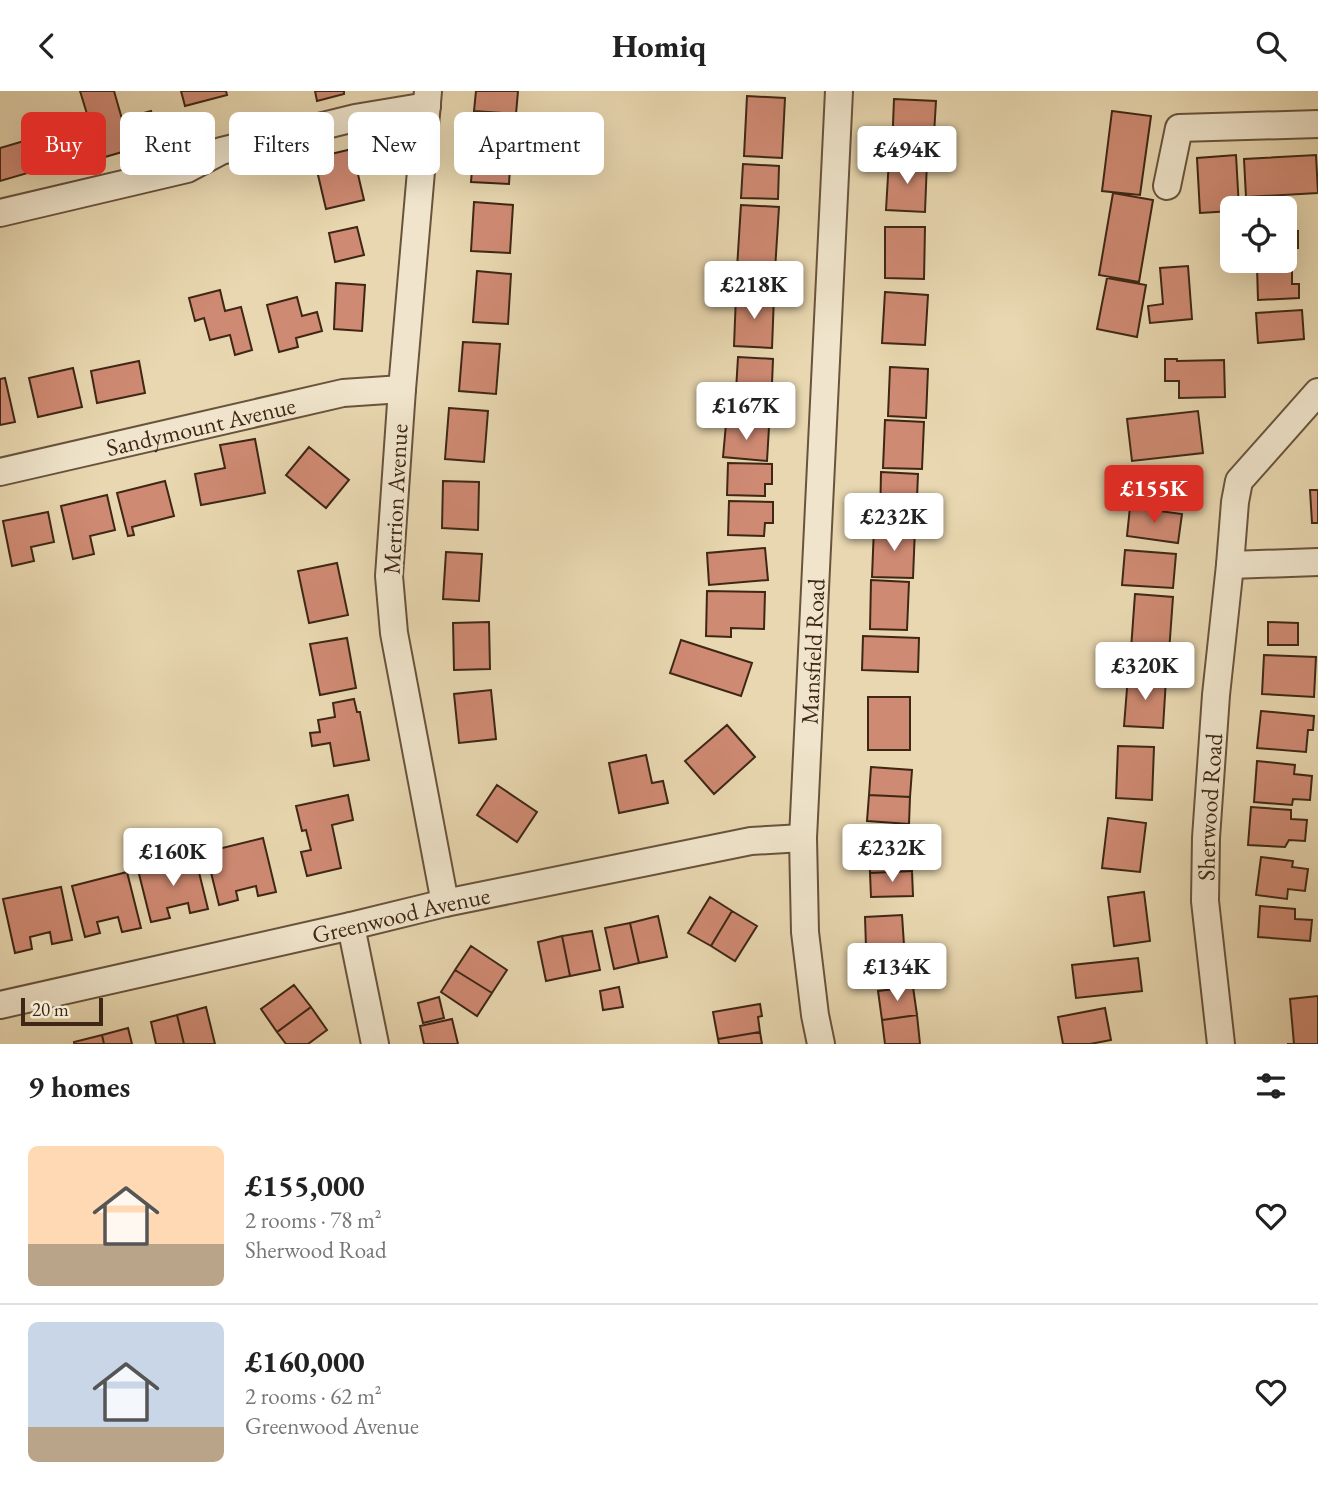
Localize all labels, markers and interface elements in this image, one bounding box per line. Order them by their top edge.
text: Homiq [612,25,706,67]
icon: back [28,27,66,65]
icon: search [1252,27,1290,65]
chip: Buy [21,112,106,175]
chip: Rent [120,112,215,175]
chip: Filters [229,112,334,175]
chip: New [348,112,440,175]
chip: Apartment [454,112,604,175]
pin: £494K [858,127,956,186]
text: £494K [873,134,941,164]
map controls [1220,196,1297,273]
button: locate [1220,196,1297,273]
pin: £218K [705,261,803,321]
text: £218K [720,269,788,299]
pin: £167K [697,383,795,442]
street label: Sandymount Avenue [103,389,298,463]
text: £167K [712,390,780,420]
street label: Merrion Avenue [376,423,414,575]
pin: £155K [1105,465,1203,525]
text: £155K [1120,473,1188,503]
pin: £232K [845,493,943,553]
text: £232K [860,501,928,531]
street label: Mansfield Road [793,577,831,725]
pin: £320K [1096,643,1194,702]
text: £320K [1111,650,1179,680]
street label: Sherwood Road [1190,731,1229,881]
pin: £232K [843,825,941,884]
pin: £160K [124,829,222,888]
text: £232K [858,832,926,862]
text: £160K [139,836,207,866]
street label: Greenwood Avenue [309,879,492,950]
pin: £134K [848,943,946,1003]
text: £134K [863,951,931,981]
scale bar [21,995,103,1027]
text: 20 m [32,997,69,1022]
text: 9 homes [28,1067,130,1106]
icon: filters [1252,1067,1290,1105]
text: £155,000 [245,1166,365,1205]
icon: home [84,1174,168,1258]
icon: heart [1252,1197,1290,1235]
text: 2 rooms · 78 m² [245,1205,382,1235]
text: Sherwood Road [245,1235,387,1265]
text: £160,000 [245,1342,365,1381]
icon: home [84,1350,168,1434]
icon: heart [1252,1373,1290,1411]
text: 2 rooms · 62 m² [245,1381,382,1411]
text: Greenwood Avenue [245,1411,419,1441]

